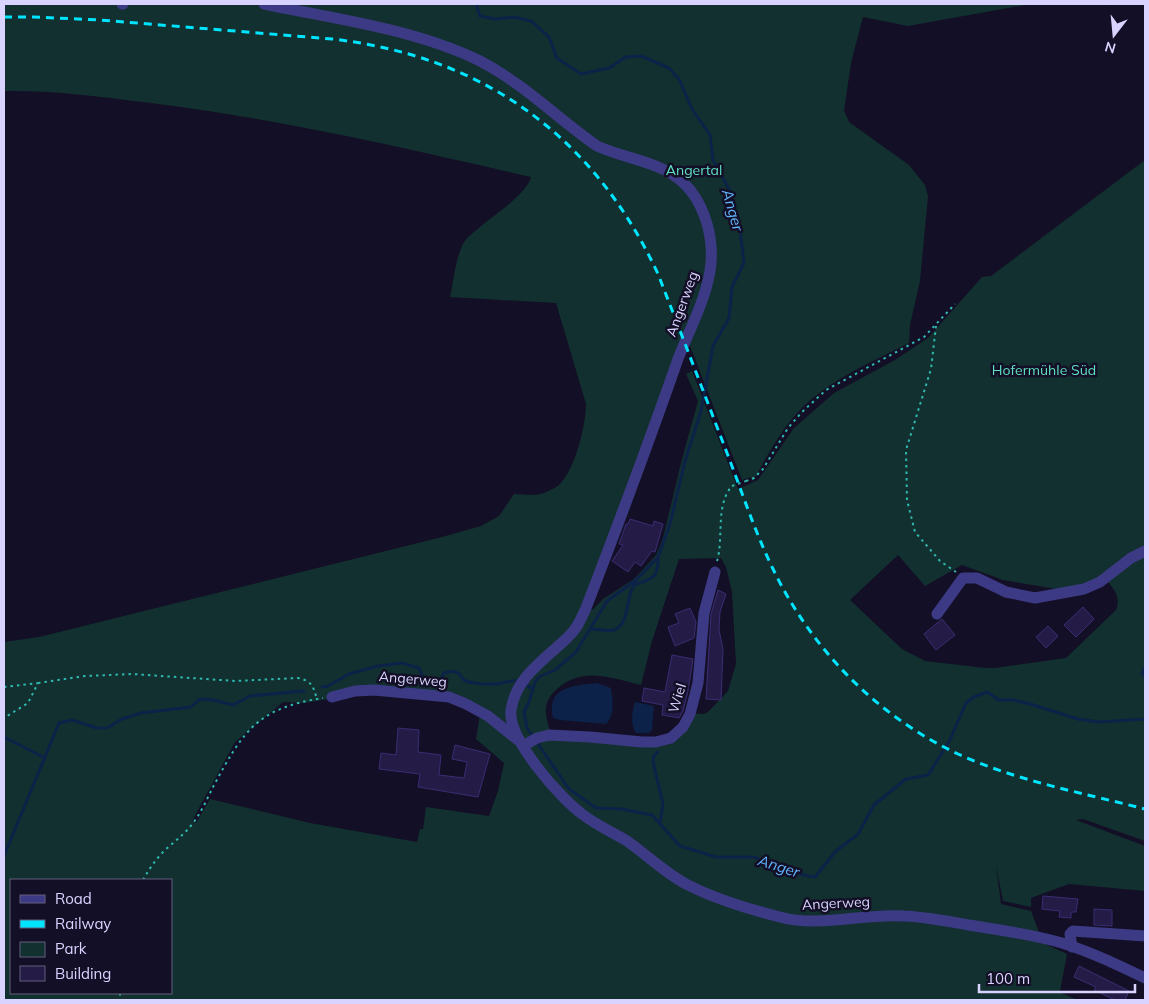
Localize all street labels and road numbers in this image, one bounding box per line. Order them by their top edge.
street label: Angerweg [662,269,702,339]
street label: Angerweg [378,667,448,691]
street label: Wiel [664,681,690,715]
street label: Angerweg [801,892,871,914]

